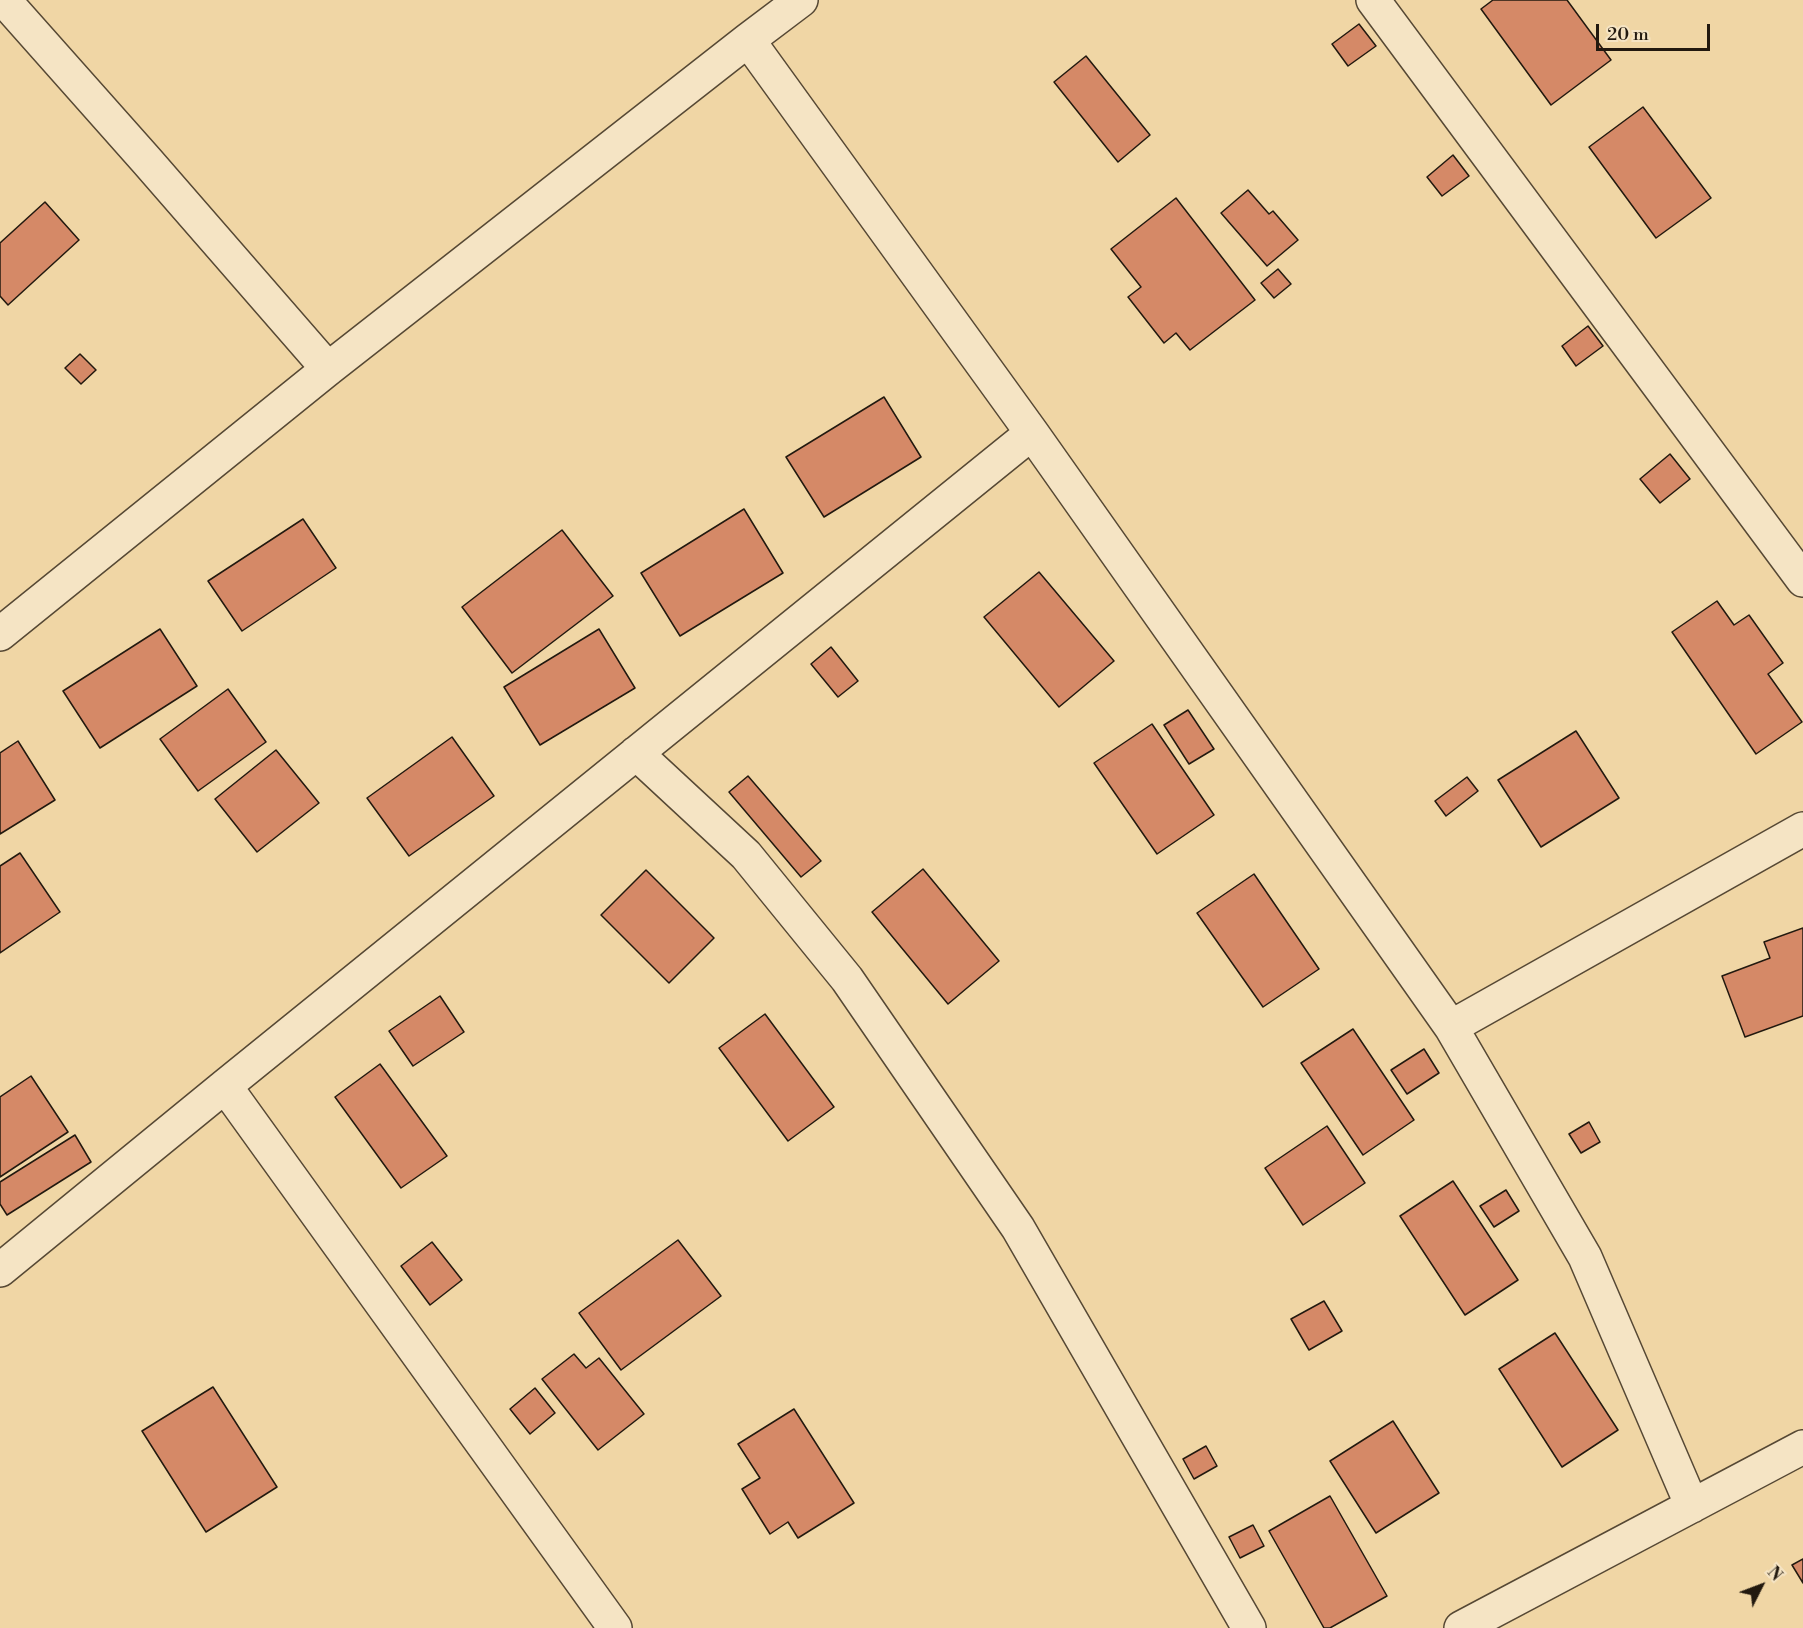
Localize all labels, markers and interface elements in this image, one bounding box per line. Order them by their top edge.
scale bar [1599,12,1713,50]
text: 20 m [1607,23,1649,46]
north arrow [1731,1556,1791,1616]
text: N [1763,1563,1786,1585]

